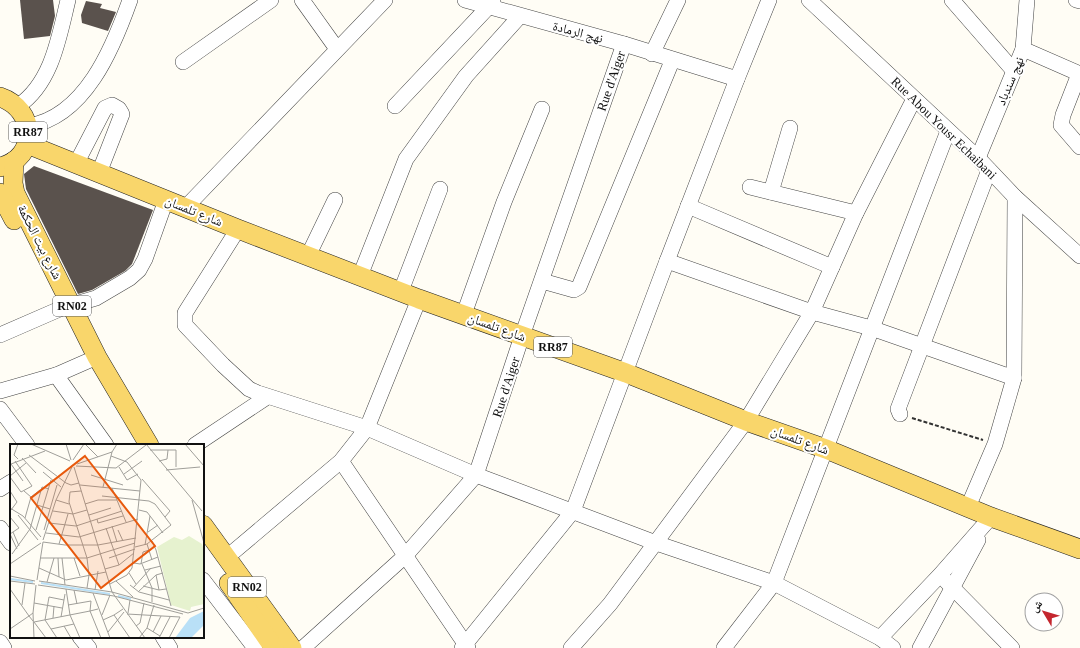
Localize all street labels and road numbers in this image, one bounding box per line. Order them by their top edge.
street label: نهج الرمادة [551,18,605,48]
street label: Rue d'Aiger [594,48,629,113]
street label: نهج سندباد [993,55,1029,108]
street label: Rue Abou Yousr Echaibani [888,74,1000,183]
road number: RR87 [9,122,47,142]
street label: شارع تلمسان [162,193,225,231]
street label: شارع بيت الحكمة [13,202,65,283]
road number: RN02 [53,296,91,316]
street label: شارع تلمسان [465,310,528,346]
road number: RR87 [534,337,572,357]
street label: Rue d'Aiger [489,354,523,419]
street label: شارع تلمسان [768,423,831,459]
road number: RN02 [228,577,266,597]

